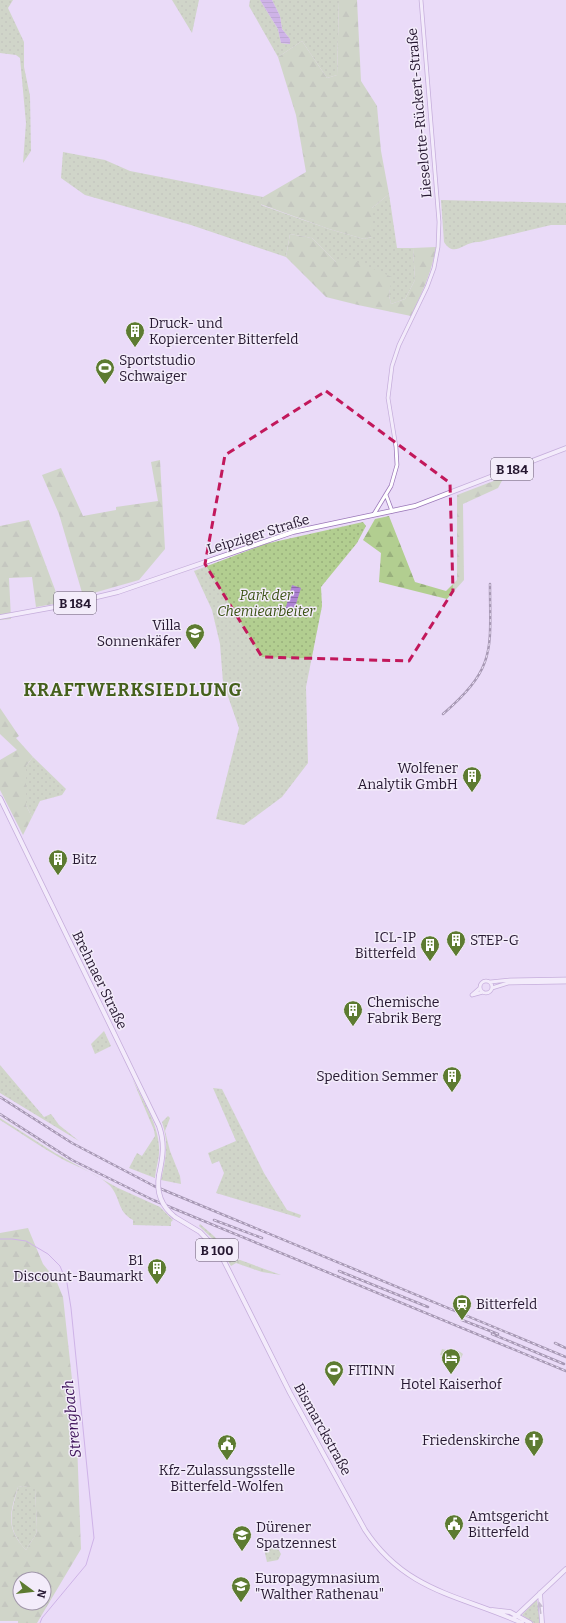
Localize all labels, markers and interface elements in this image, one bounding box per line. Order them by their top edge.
street label: Lieselotte-Rückert-Straße [404,27,435,199]
place label: Druck- und Kopiercenter Bitterfeld [149,315,299,348]
building icon: Druck- und Kopiercenter Bitterfeld [124,320,146,348]
place label: Sportstudio Schwaiger [119,352,195,385]
sports icon: Sportstudio Schwaiger [94,357,116,385]
road number: B 184 [491,458,533,480]
street label: Leipziger Straße [205,511,311,558]
park label: Park der Chemiearbeiter [217,587,316,620]
road number: B 184 [54,592,96,614]
place label: Villa Sonnenkäfer [97,617,181,650]
school or university icon: Villa Sonnenkäfer [184,622,206,650]
district label: KRAFTWERKSIEDLUNG [24,679,242,701]
place label: Wolfener Analytik GmbH [358,760,458,793]
building icon: Wolfener Analytik GmbH [461,765,483,793]
building icon: Bitz [47,848,69,876]
place label: Bitz [72,851,97,868]
street label: Brehnaer Straße [68,928,131,1032]
place label: ICL-IP Bitterfeld [355,929,416,962]
building icon: STEP-G [445,929,467,957]
place label: STEP-G [470,932,519,949]
building icon: ICL-IP Bitterfeld [419,934,441,962]
place label: Chemische Fabrik Berg [367,994,442,1027]
building icon: Chemische Fabrik Berg [342,999,364,1027]
building icon: Spedition Semmer [441,1065,463,1093]
place label: Spedition Semmer [316,1068,438,1085]
road number: B 100 [196,1239,238,1261]
place label: B1 Discount-Baumarkt [14,1252,143,1285]
building icon: B1 Discount-Baumarkt [146,1257,168,1285]
station icon: Bitterfeld [451,1293,473,1321]
place label: Bitterfeld [476,1296,537,1313]
hotel icon: Hotel Kaiserhof [440,1347,462,1375]
sports icon: FITINN [323,1359,345,1387]
place label: FITINN [348,1362,395,1379]
place label: Hotel Kaiserhof [400,1376,503,1393]
water label: Strengbach [59,1379,85,1459]
street label: Bismarckstraße [290,1380,355,1478]
church icon: Friedenskirche [523,1429,545,1457]
place label: Friedenskirche [422,1432,520,1449]
public building icon: Kfz-Zulassungsstelle Bitterfeld-Wolfen [216,1433,238,1461]
place label: Kfz-Zulassungsstelle Bitterfeld-Wolfen [159,1462,295,1495]
place label: Amtsgericht Bitterfeld [468,1508,549,1541]
public building icon: Amtsgericht Bitterfeld [443,1513,465,1541]
place label: Dürener Spatzennest [256,1519,337,1552]
school or university icon: Dürener Spatzennest [231,1524,253,1552]
place label: Europagymnasium "Walther Rathenau" [255,1570,384,1603]
north arrow [12,1571,52,1611]
school or university icon: Europagymnasium "Walther Rathenau" [230,1575,252,1603]
text: N [34,1588,49,1600]
one-way arrow [537,1602,544,1614]

